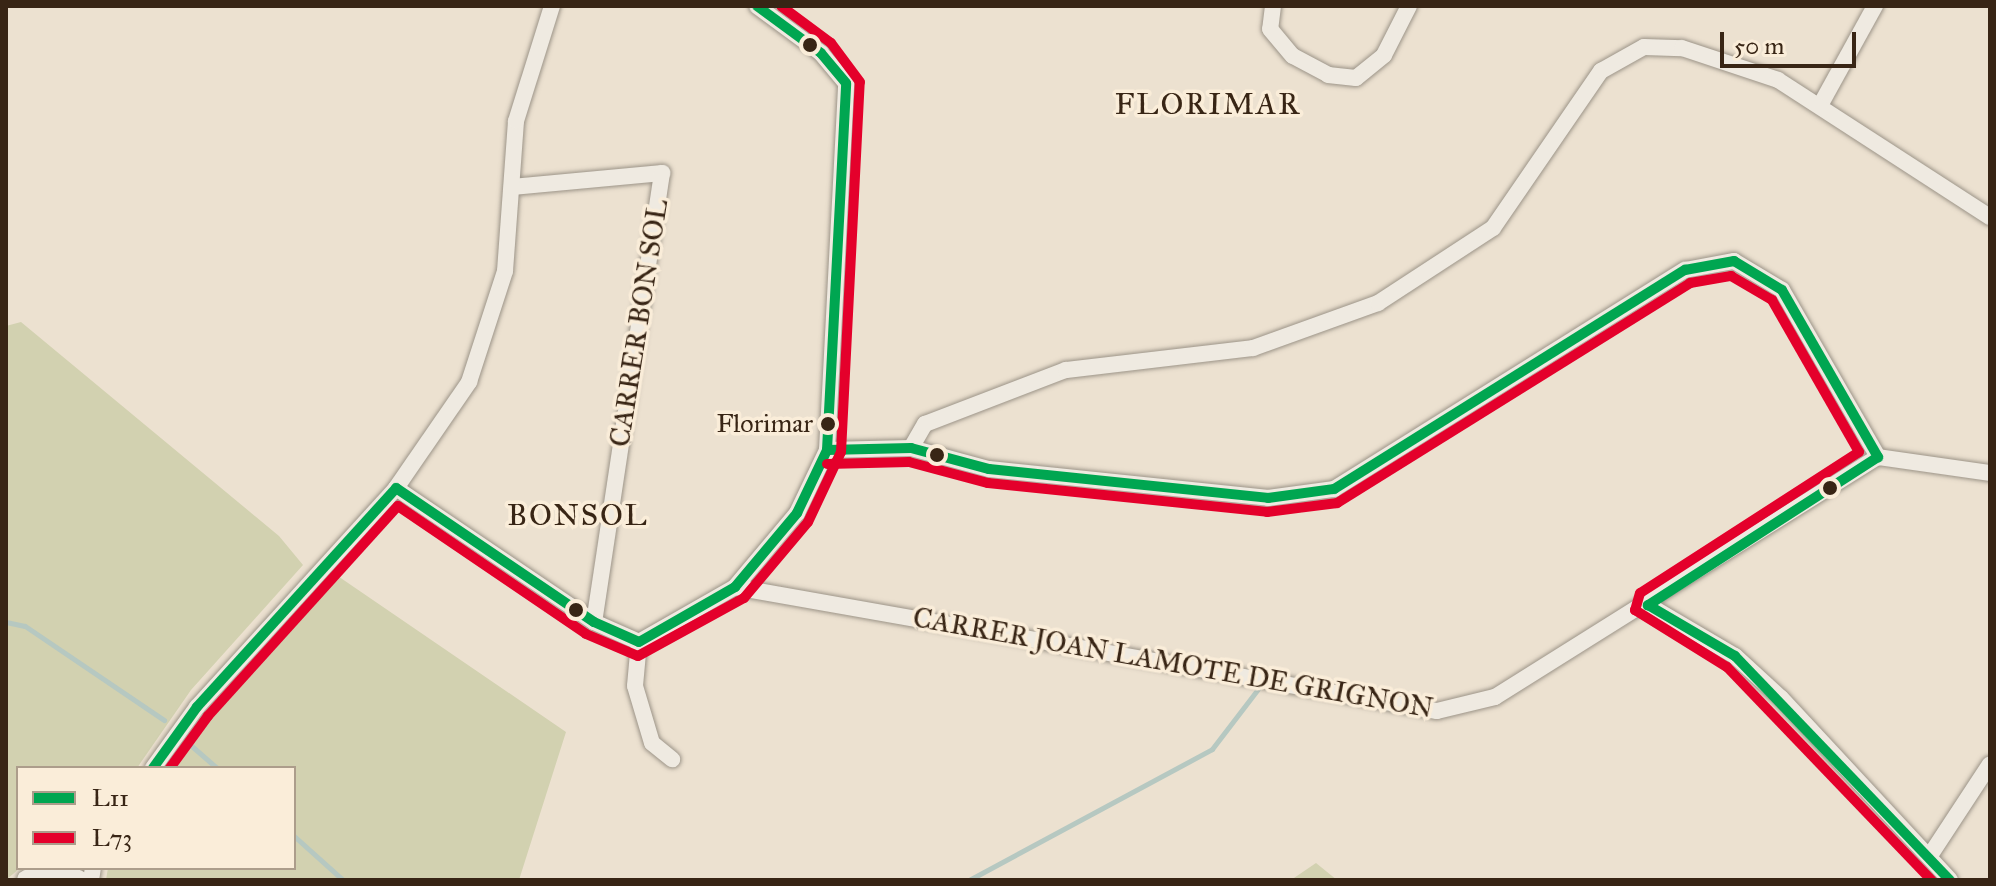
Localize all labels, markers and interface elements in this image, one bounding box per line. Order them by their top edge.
scale bar [1724,16,1860,66]
text: 50 m [1734,31,1784,61]
unlabelled marker [802,37,818,53]
district label: FLORIMAR [1115,86,1301,122]
street label: CARRER BON SOL [603,197,675,449]
place label: Florimar [716,408,813,440]
marker: Florimar [820,416,836,432]
unlabelled marker [929,447,945,463]
unlabelled marker [1822,480,1838,496]
district label: BONSOL [507,497,649,533]
street label: CARRER JOAN LAMOTE DE GRIGNON [910,601,1436,725]
unlabelled marker [568,602,584,618]
legend [16,766,296,870]
text: L11 [92,783,129,813]
text: L73 [92,823,132,853]

